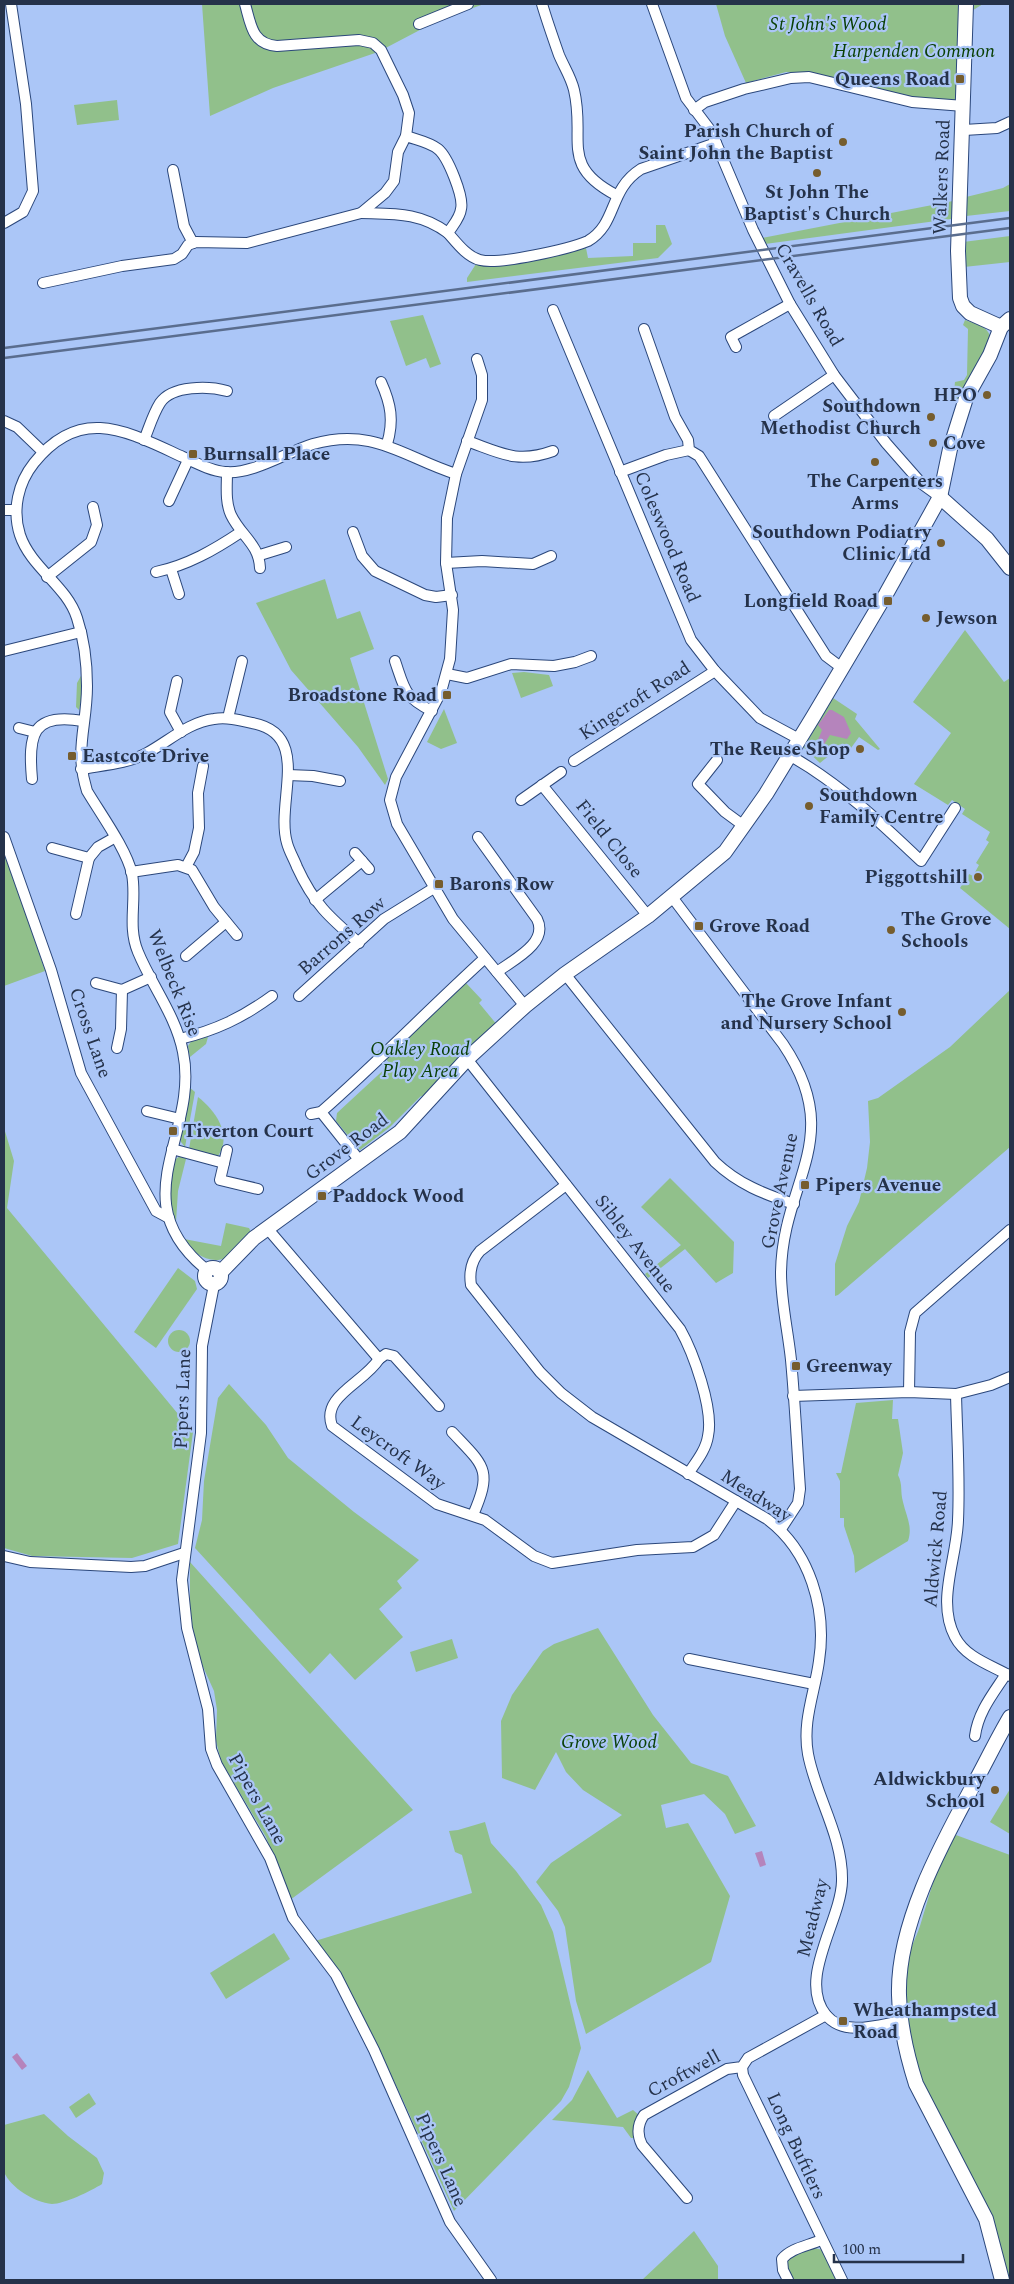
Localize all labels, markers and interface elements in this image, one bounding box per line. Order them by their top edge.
park label: St John's Wood [769,10,887,39]
park label: Harpenden Common [833,37,995,66]
place label: Queens Road [835,65,950,94]
marker: Queens Road [954,73,966,85]
place label: Parish Church of Saint John the Baptist [638,117,834,168]
street label: Walkers Road [925,119,959,235]
marker: Parish Church of Saint John the Baptist [837,136,849,148]
marker: St John The Baptist's Church [811,167,823,179]
place label: St John The Baptist's Church [743,178,891,229]
street label: Cravells Road [767,237,851,353]
place label: HPO [933,381,977,410]
marker: HPO [981,389,993,401]
place label: Southdown Methodist Church [760,392,921,443]
marker: Southdown Methodist Church [925,411,937,423]
place label: Cove [943,429,985,458]
marker: Cove [927,437,939,449]
place label: Burnsall Place [203,440,330,469]
marker: Burnsall Place [187,448,199,460]
marker: The Carpenters Arms [869,456,881,468]
street label: Coleswood Road [626,467,708,607]
place label: The Carpenters Arms [807,467,943,518]
place label: Southdown Podiatry Clinic Ltd [752,518,932,569]
marker: Southdown Podiatry Clinic Ltd [935,537,947,549]
place label: Longfield Road [744,587,878,616]
marker: Longfield Road [882,595,894,607]
place label: Jewson [936,604,998,633]
marker: Jewson [920,612,932,624]
street label: Kingcroft Road [573,654,697,748]
place label: Broadstone Road [287,681,437,710]
marker: Broadstone Road [441,689,453,701]
place label: The Reuse Shop [710,735,850,764]
place label: Eastcote Drive [82,742,209,771]
marker: The Reuse Shop [854,743,866,755]
marker: Eastcote Drive [66,750,78,762]
place label: Southdown Family Centre [819,781,944,832]
street label: Field Close [568,793,650,885]
marker: Southdown Family Centre [803,800,815,812]
place label: Piggottshill [865,863,968,892]
place label: Barons Row [449,870,555,899]
marker: Piggottshill [972,871,984,883]
marker: Barons Row [433,878,445,890]
street label: Barrons Row [292,889,393,982]
place label: The Grove Schools [901,905,992,956]
place label: Grove Road [709,912,810,941]
marker: Grove Road [693,920,705,932]
marker: The Grove Schools [885,924,897,936]
street label: Welbeck Rise [139,925,209,1041]
street label: Cross Lane [61,984,119,1082]
place label: The Grove Infant and Nursery School [721,987,892,1038]
marker: The Grove Infant and Nursery School [896,1006,908,1018]
park label: Oakley Road Play Area [370,1035,470,1086]
street label: Grove Road [299,1106,395,1188]
place label: Tiverton Court [183,1117,314,1146]
marker: Tiverton Court [167,1125,179,1137]
street label: Grove Avenue [754,1130,806,1252]
place label: Pipers Avenue [815,1171,941,1200]
marker: Pipers Avenue [799,1179,811,1191]
place label: Paddock Wood [332,1182,464,1211]
street label: Sibley Avenue [587,1189,683,1299]
marker: Paddock Wood [316,1190,328,1202]
street label: Pipers Lane [167,1348,199,1450]
place label: Greenway [806,1352,893,1381]
marker: Greenway [790,1360,802,1372]
street label: Leycroft Way [344,1408,452,1498]
street label: Meadway [715,1462,798,1530]
street label: Aldwick Road [916,1489,956,1609]
park label: Grove Wood [561,1728,657,1757]
street label: Pipers Lane [220,1748,294,1850]
place label: Aldwickbury School [873,1765,986,1816]
marker: Aldwickbury School [989,1784,1001,1796]
street label: Meadway [789,1875,837,1960]
place label: Wheathampsted Road [853,1996,997,2047]
marker: Wheathampsted Road [837,2015,849,2027]
street label: Croftwell [642,2043,726,2105]
street label: Long Buftlers [758,2088,834,2204]
street label: Pipers Lane [407,2108,475,2212]
scale bar [834,2232,963,2264]
text: 100 m [842,2238,881,2261]

